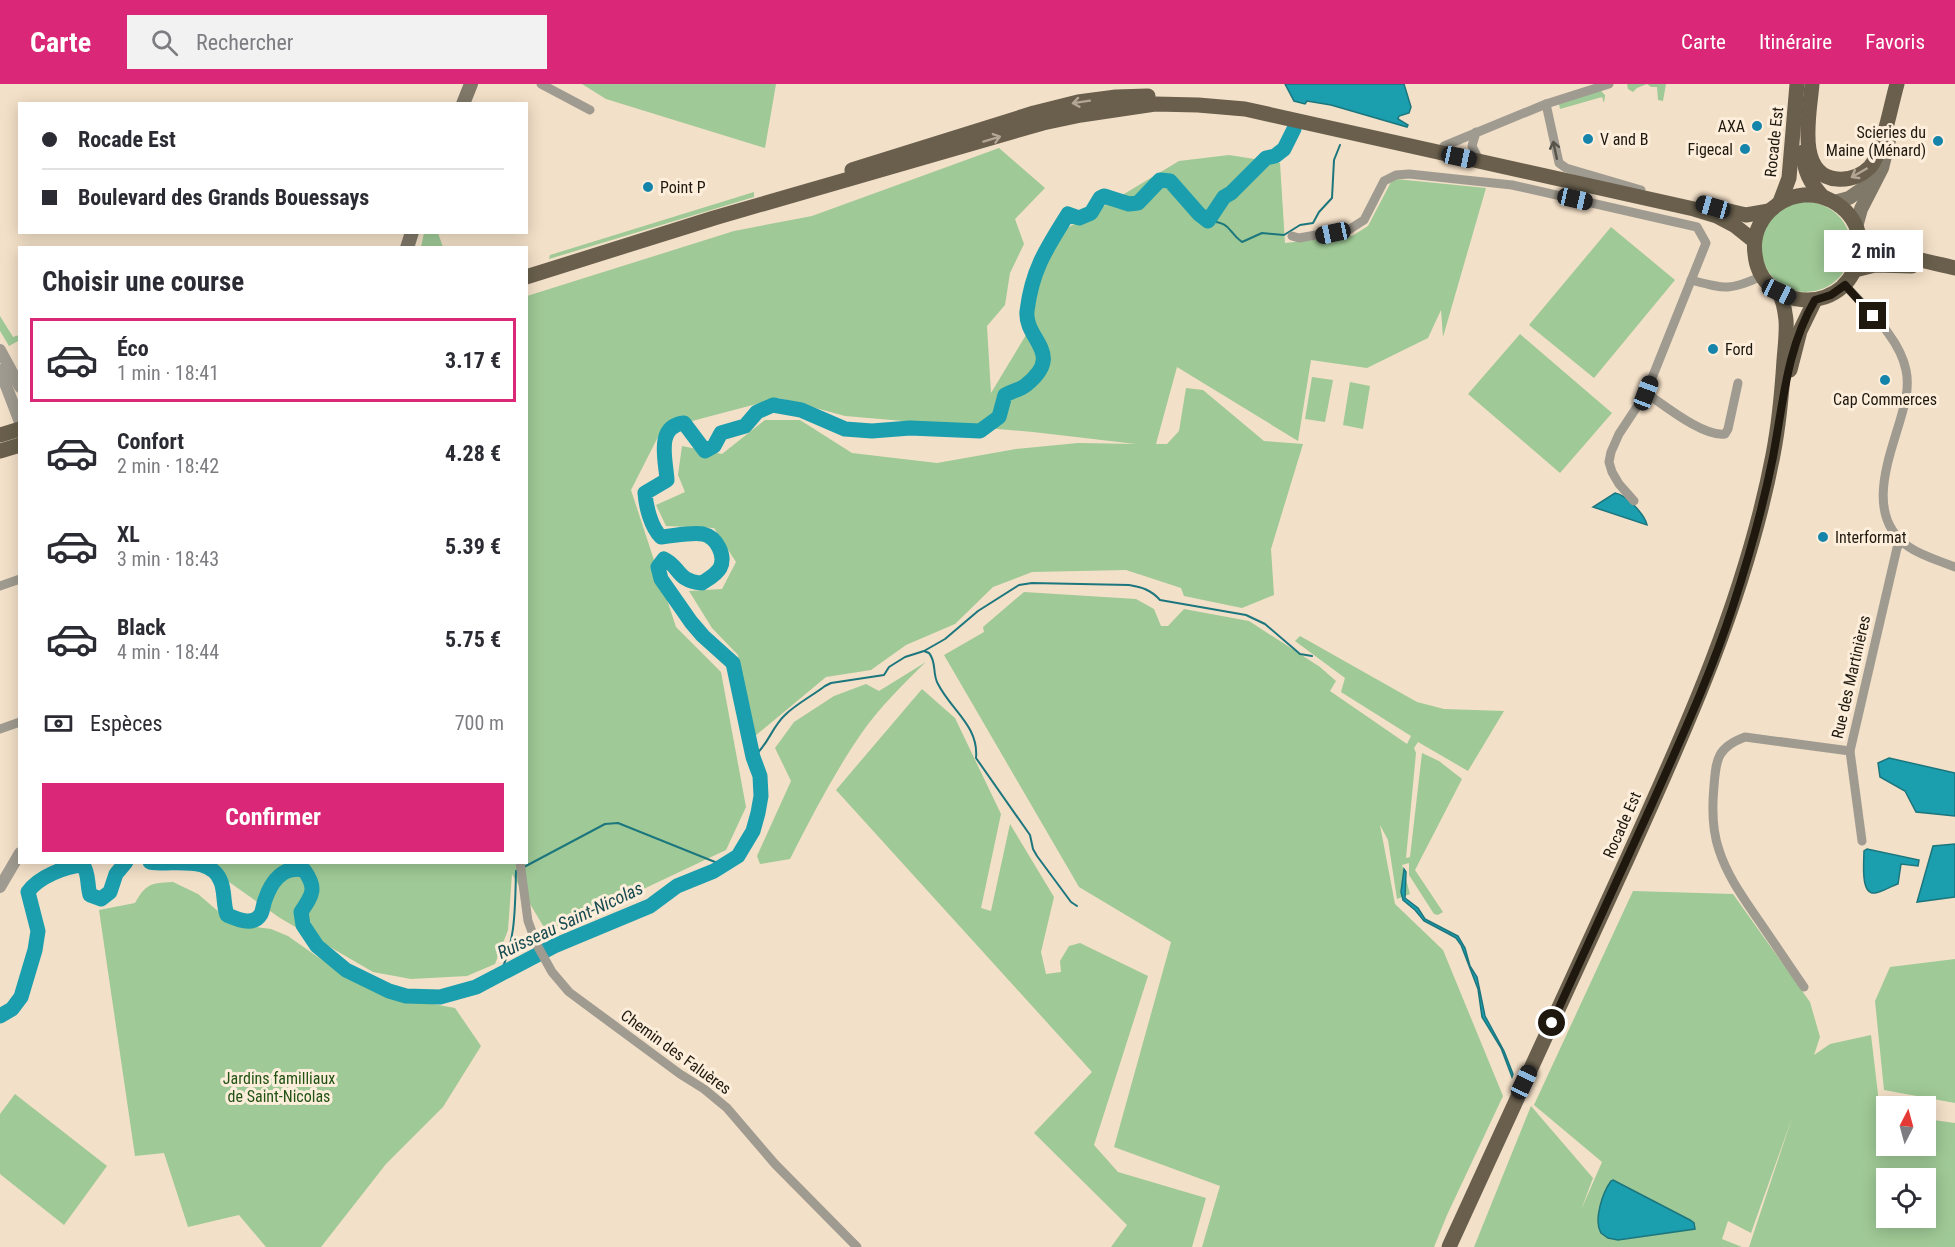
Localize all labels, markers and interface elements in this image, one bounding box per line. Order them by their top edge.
search box [127,15,547,69]
text: Carte [30,26,91,59]
icon: search [148,26,181,59]
text: Rechercher [196,30,293,55]
text: Carte [1681,30,1726,54]
text: Itinéraire [1759,30,1832,54]
text: Favoris [1865,30,1925,54]
one-way arrow [1072,96,1092,107]
street label: Rocade Est [1761,106,1787,178]
place label: AXA [1718,117,1745,136]
marker: AXA [1750,119,1764,133]
place label: Scieries du Maine (Ménard) [1826,123,1926,160]
text: Rocade Est [78,127,176,152]
place label: V and B [1600,130,1648,149]
marker: V and B [1581,132,1595,146]
one-way arrow [982,133,1001,144]
marker: Scieries du Maine (Ménard) [1931,134,1945,148]
one-way arrow [1549,140,1560,160]
place label: Figecal [1688,140,1733,159]
marker: Figecal [1738,142,1752,156]
car [1440,144,1478,170]
one-way arrow [1851,167,1868,179]
place label: Point P [660,178,706,197]
marker: Point P [641,180,655,194]
text: Boulevard des Grands Bouessays [78,185,369,210]
car [1555,186,1595,212]
car [1693,193,1733,221]
car [1314,220,1352,246]
callout: 2 min [1824,229,1922,271]
text: 2 min [1851,239,1896,263]
text: Choisir une course [42,266,244,298]
car [1759,276,1799,308]
route end [1859,302,1886,329]
icon: car [45,333,99,387]
text: Éco [117,336,149,361]
place label: Ford [1725,340,1753,359]
marker: Ford [1706,342,1720,356]
text: 3.17 € [445,348,501,373]
text: 1 min · 18:41 [117,361,219,385]
car [1631,373,1661,413]
marker: Cap Commerces [1878,373,1892,387]
place label: Cap Commerces [1833,390,1937,409]
icon: car [45,426,99,480]
text: Confort [117,429,184,454]
text: 4.28 € [445,441,501,466]
text: 2 min · 18:42 [117,454,219,478]
icon: car [45,519,99,573]
text: XL [117,522,140,547]
place label: Interformat [1835,528,1907,547]
marker: Interformat [1816,530,1830,544]
text: 5.39 € [445,534,501,559]
text: 3 min · 18:43 [117,547,219,571]
icon: car [45,612,99,666]
street label: Rue des Martinières [1828,614,1874,740]
text: Black [117,615,166,640]
text: 5.75 € [445,627,501,652]
text: 4 min · 18:44 [117,640,219,664]
icon: cash [42,707,75,740]
text: Espèces [90,711,163,736]
text: 700 m [455,711,504,735]
button: Confirmer [42,783,504,852]
street label: Rocade Est [1599,789,1645,861]
water label: Ruisseau Saint-Nicolas [494,877,646,963]
street label: Chemin des Faluères [617,1006,735,1098]
route start [1538,1009,1565,1036]
car [1508,1062,1540,1102]
park label: Jardins familliaux de Saint-Nicolas [223,1069,335,1106]
north arrow [1876,1096,1936,1156]
map controls [1876,1096,1936,1228]
button: locate [1876,1168,1936,1228]

